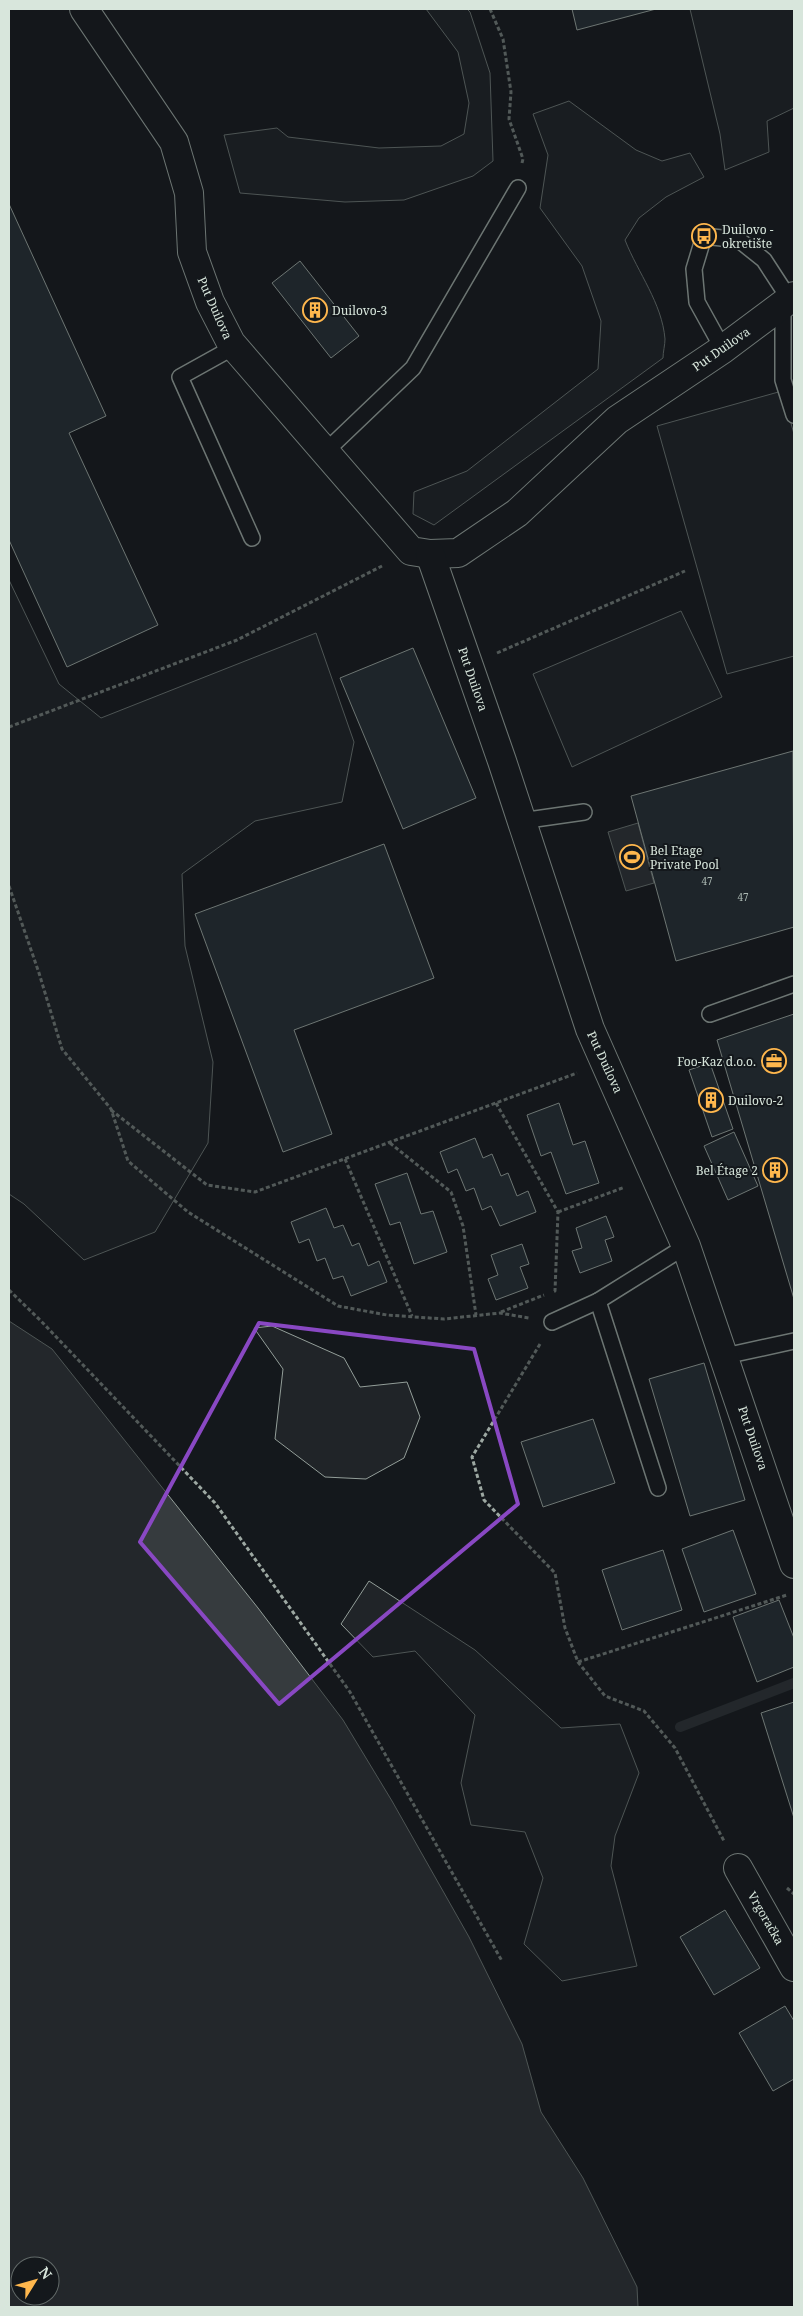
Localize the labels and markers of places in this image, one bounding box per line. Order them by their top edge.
place label: Duilovo - okretište [722,221,774,252]
bus stop icon: Duilovo - okretište [691,223,717,249]
building icon: Duilovo-3 [302,297,328,323]
place label: Duilovo-3 [332,302,387,319]
place label: Bel Etage Private Pool [650,842,719,873]
sports icon: Bel Etage Private Pool [619,844,645,870]
office icon: Foo-Kaz d.o.o. [761,1048,787,1074]
place label: Foo-Kaz d.o.o. [677,1053,756,1070]
building icon: Duilovo-2 [698,1087,724,1113]
place label: Duilovo-2 [728,1092,783,1109]
building icon: Bel Étage 2 [762,1157,788,1183]
place label: Bel Étage 2 [696,1162,758,1179]

